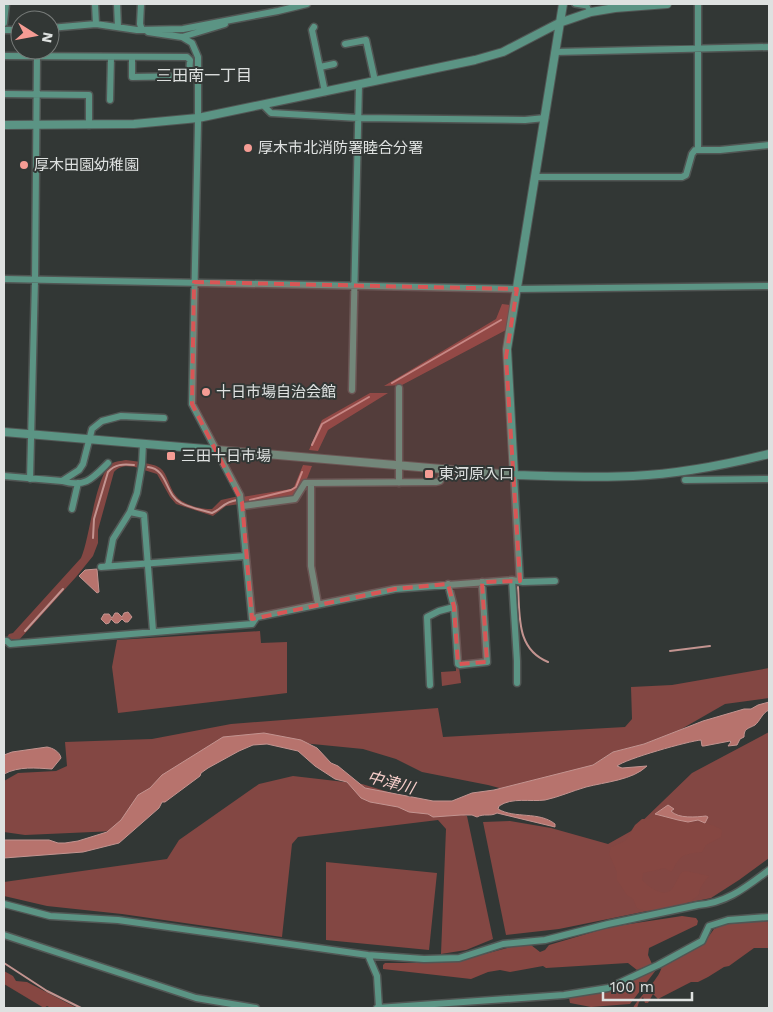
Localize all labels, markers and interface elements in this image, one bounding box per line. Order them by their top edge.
north arrow [10,10,60,60]
text: N [39,31,57,44]
district label: 三田南一丁目 [156,66,252,85]
place label: 厚木市北消防署睦合分署 [258,139,423,157]
marker: 厚木市北消防署睦合分署 [242,142,254,154]
place label: 厚木田園幼稚園 [34,156,139,174]
marker: 厚木田園幼稚園 [18,159,30,171]
place label: 十日市場自治会館 [216,383,336,401]
marker: 十日市場自治会館 [200,386,212,398]
place label: 三田十日市場 [181,447,271,465]
marker: 三田十日市場 [165,450,177,462]
place label: 東河原入口 [439,465,514,483]
marker: 東河原入口 [423,468,435,480]
water label: 中津川 [365,767,418,798]
scale bar [603,970,692,1002]
text: 100 m [610,978,654,996]

